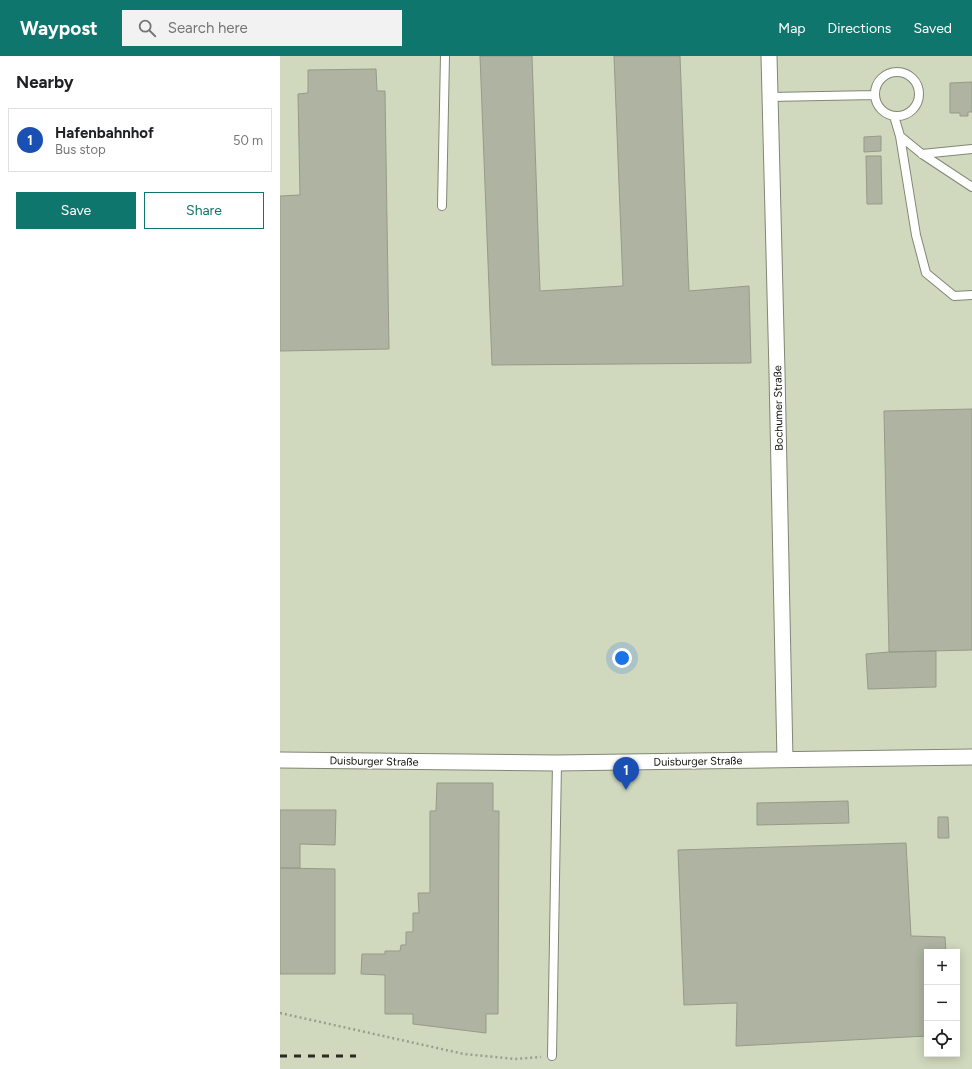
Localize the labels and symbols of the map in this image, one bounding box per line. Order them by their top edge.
street label: Bochumer Straße [771,365,786,451]
your location [612,648,632,668]
street label: Duisburger Straße [329,754,419,769]
street label: Duisburger Straße [653,754,743,769]
pin: 1 [613,757,639,790]

